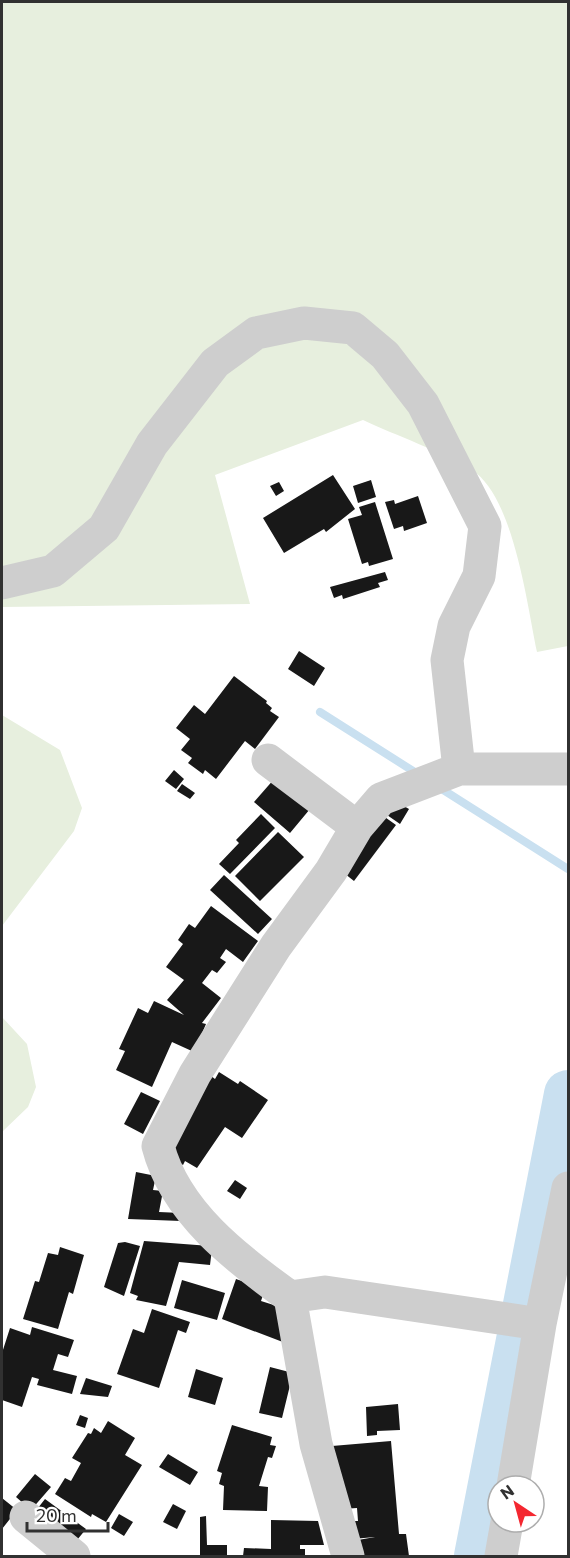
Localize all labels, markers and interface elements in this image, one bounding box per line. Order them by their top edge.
north arrow [486,1474,546,1534]
text: N [496,1480,517,1503]
scale bar [27,1495,108,1533]
text: 20 m [36,1504,77,1526]

